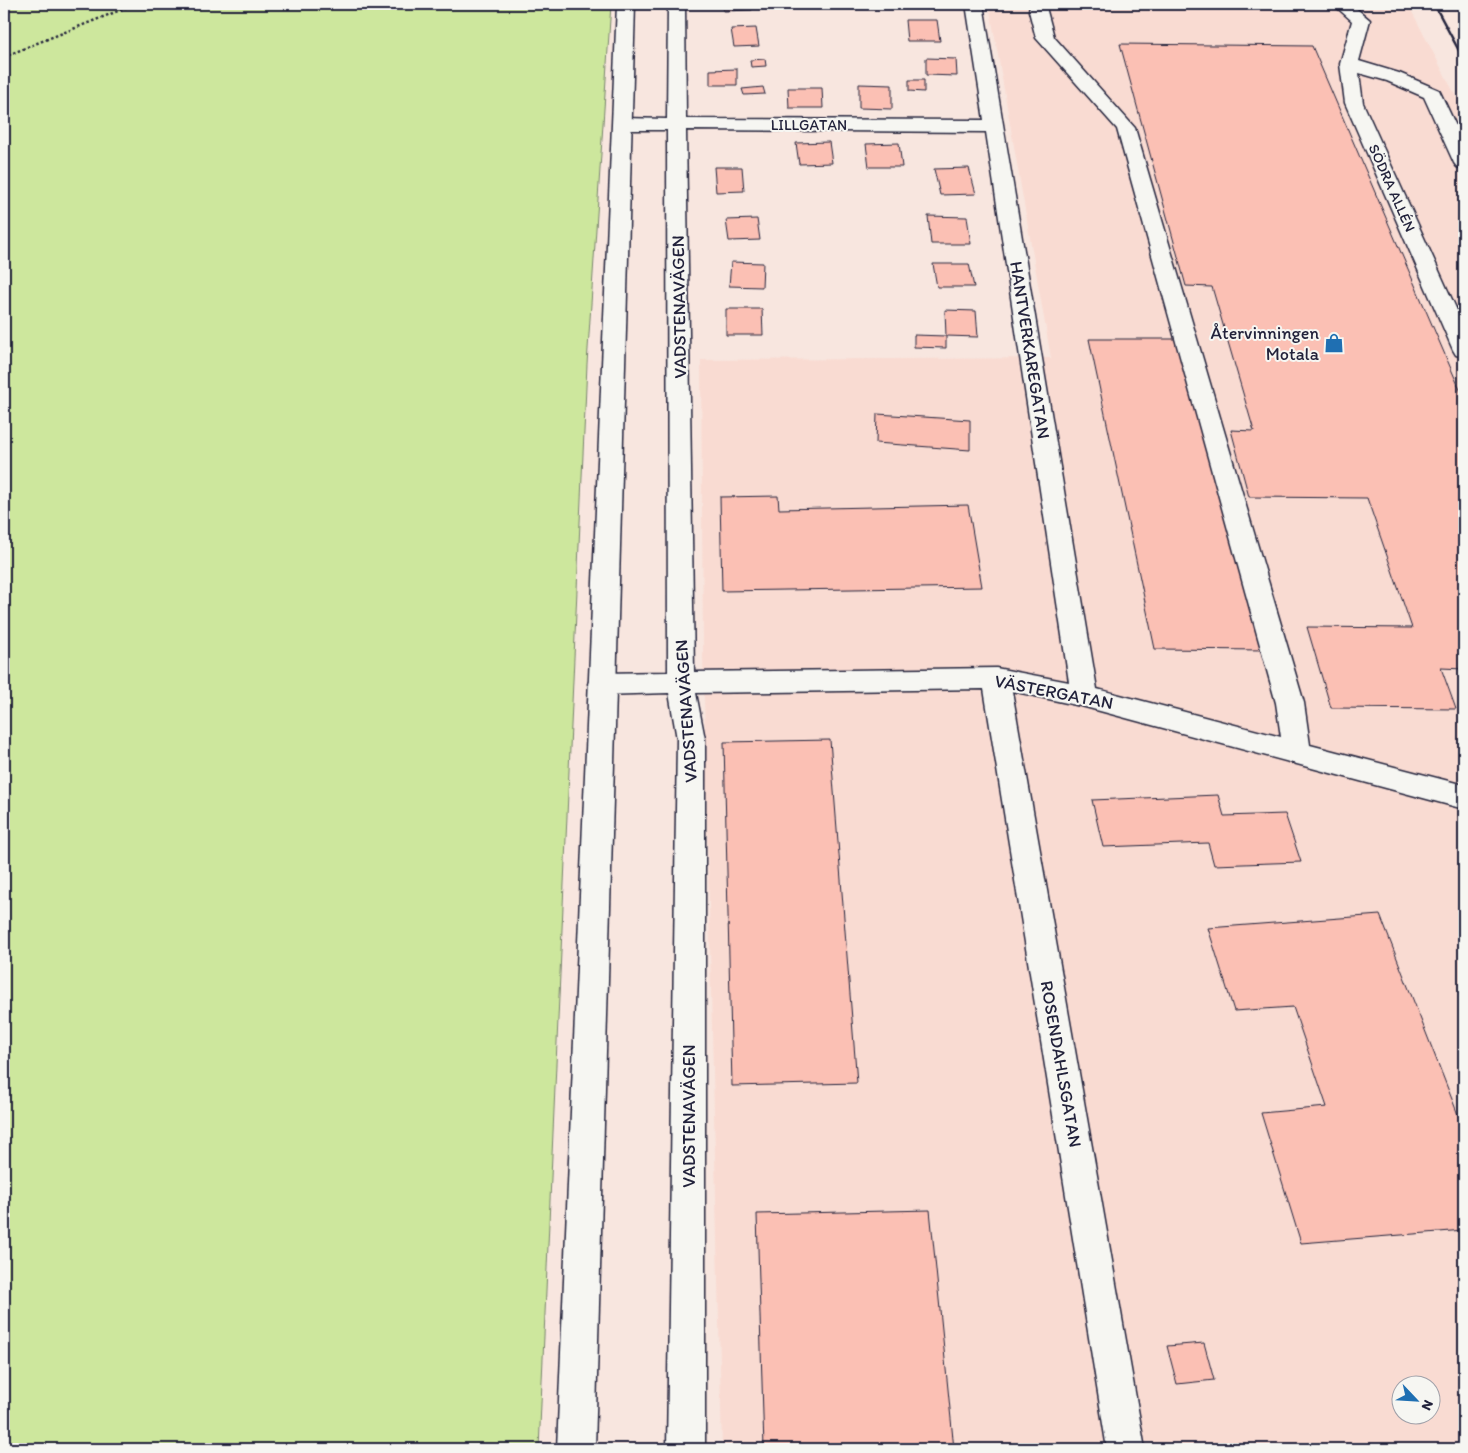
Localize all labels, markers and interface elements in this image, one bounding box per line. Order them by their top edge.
street label: LILLGATAN [771,116,847,134]
street label: SÖDRA ALLÉN [1365,141,1419,235]
street label: VADSTENAVÄGEN [667,235,691,379]
street label: HANTVERKAREGATAN [1005,260,1055,440]
place label: Återvinningen Motala [1210,322,1320,365]
shop icon: Återvinningen Motala [1323,332,1345,354]
street label: VADSTENAVÄGEN [670,639,702,783]
street label: VÄSTERGATAN [993,670,1115,714]
street label: ROSENDAHLSGATAN [1035,979,1087,1149]
street label: VADSTENAVÄGEN [678,1044,700,1188]
north arrow [1390,1376,1440,1426]
text: N [1418,1397,1437,1413]

